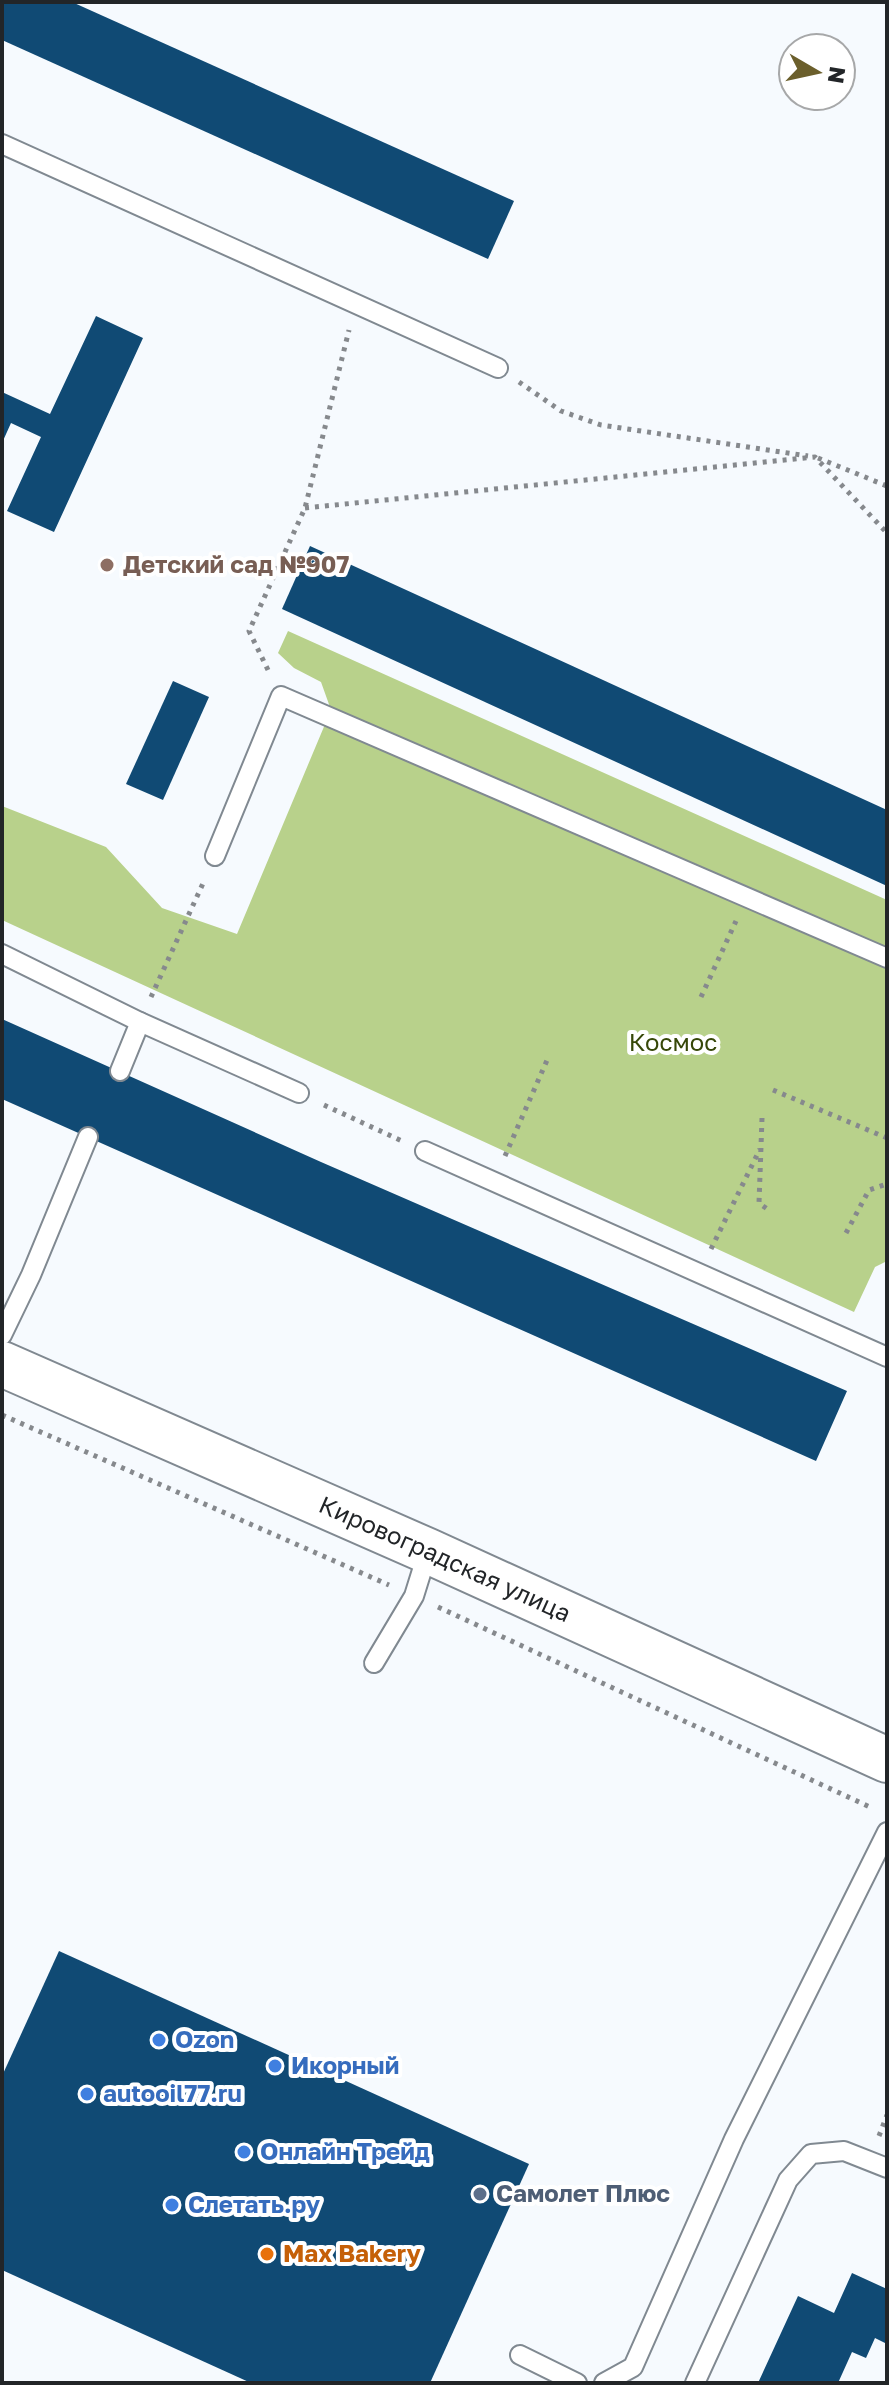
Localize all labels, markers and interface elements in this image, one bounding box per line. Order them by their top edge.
north arrow [777,32,857,112]
text: N [823,65,852,86]
place label: Детский сад №907 [123,549,349,578]
marker: Детский сад №907 [98,556,116,574]
park label: Космос [629,1027,717,1056]
street label: Кировоградская улица [315,1489,576,1627]
place label: Ozon [175,2024,234,2053]
marker: Ozon [150,2031,168,2049]
place label: Икорный [291,2050,399,2079]
marker: Икорный [266,2057,284,2075]
place label: autooil77.ru [103,2078,242,2107]
marker: autooil77.ru [78,2085,96,2103]
place label: Онлайн Трейд [260,2136,430,2165]
marker: Онлайн Трейд [235,2143,253,2161]
place label: Самолет Плюс [496,2178,670,2207]
marker: Самолет Плюс [471,2185,489,2203]
place label: Слетать.ру [188,2189,321,2218]
marker: Слетать.ру [163,2196,181,2214]
place label: Max Bakery [283,2238,422,2267]
marker: Max Bakery [258,2245,276,2263]

